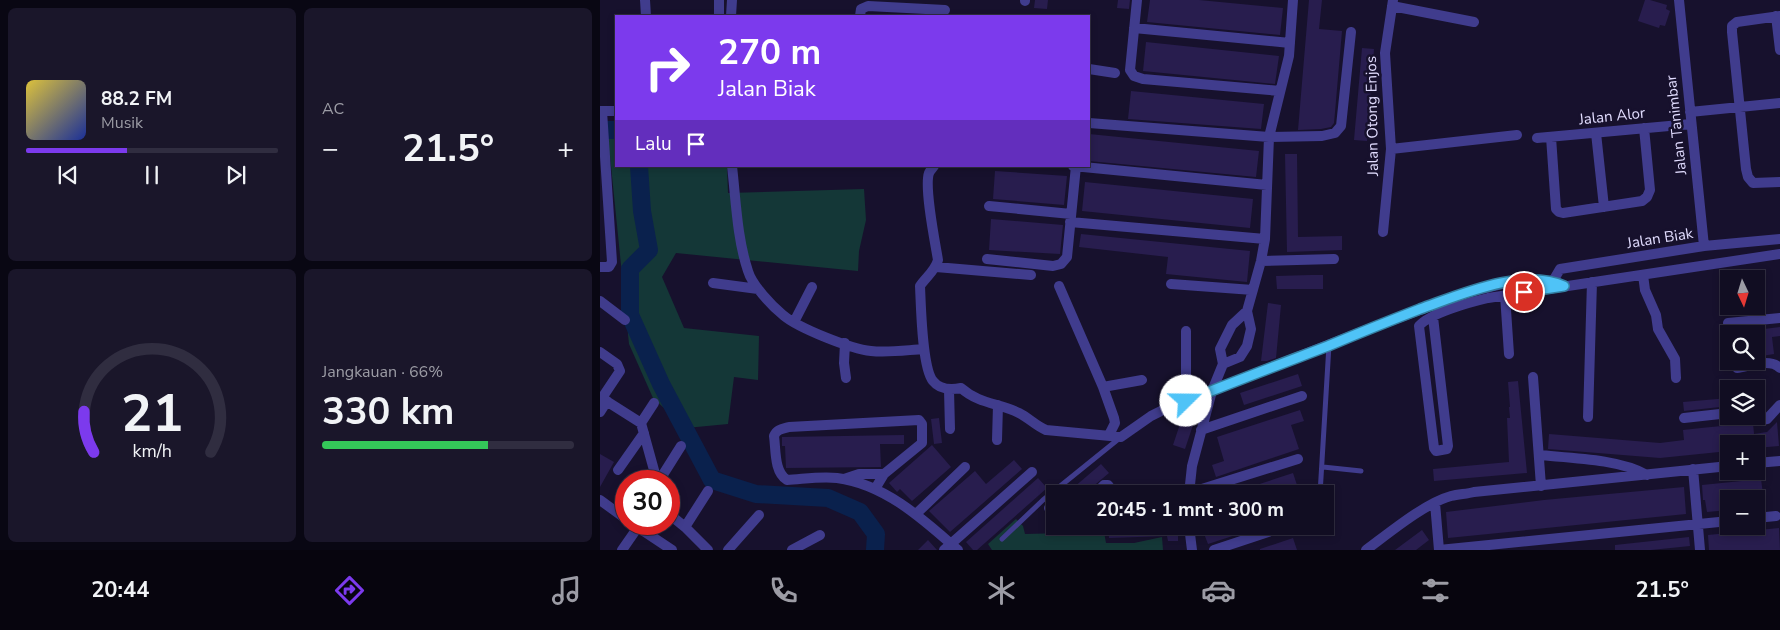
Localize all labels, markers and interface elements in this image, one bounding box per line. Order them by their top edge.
text: 270 m [718,29,821,76]
icon: right [635,35,700,100]
street label: Jalan Otong Enjos [1361,56,1383,177]
street label: Jalan Tanimbar [1661,73,1691,177]
text: Jalan Biak [718,74,816,104]
text: 88.2 FM [101,86,172,112]
text: AC [322,98,344,120]
street label: Jalan Alor [1577,103,1647,130]
text: Musik [101,112,143,134]
text: 21.5° [402,123,494,174]
text: − [322,130,339,168]
text: + [557,130,574,168]
icon: arrive [682,130,710,158]
text: Lalu [635,131,672,157]
icon: previous [54,161,82,189]
icon: pause [138,161,166,189]
icon: next [222,161,250,189]
street label: Jalan Biak [1625,223,1695,253]
north arrow [1720,270,1765,315]
map controls [1720,270,1765,535]
pin [1503,271,1545,313]
icon: arrive [1510,278,1538,306]
button: search [1720,325,1765,370]
text: Jangkauan · 66% [322,361,443,383]
position arrow [1159,374,1211,426]
text: 21 [121,378,183,449]
button: layers [1720,380,1765,425]
text: 330 km [322,386,454,437]
button: + [1720,435,1765,480]
text: km/h [132,439,172,463]
speed limit sign: 30 [615,470,680,535]
button: − [1720,490,1765,535]
text: 20:45 · 1 mnt · 300 m [1096,497,1284,523]
icon: directions [332,573,367,608]
icon: music [549,573,584,608]
icon: phone [766,573,801,608]
icon: climate [984,573,1019,608]
icon: car [1201,573,1236,608]
icon: filters [1418,573,1453,608]
text: 20:44 [91,575,149,605]
text: 21.5° [1635,575,1689,605]

